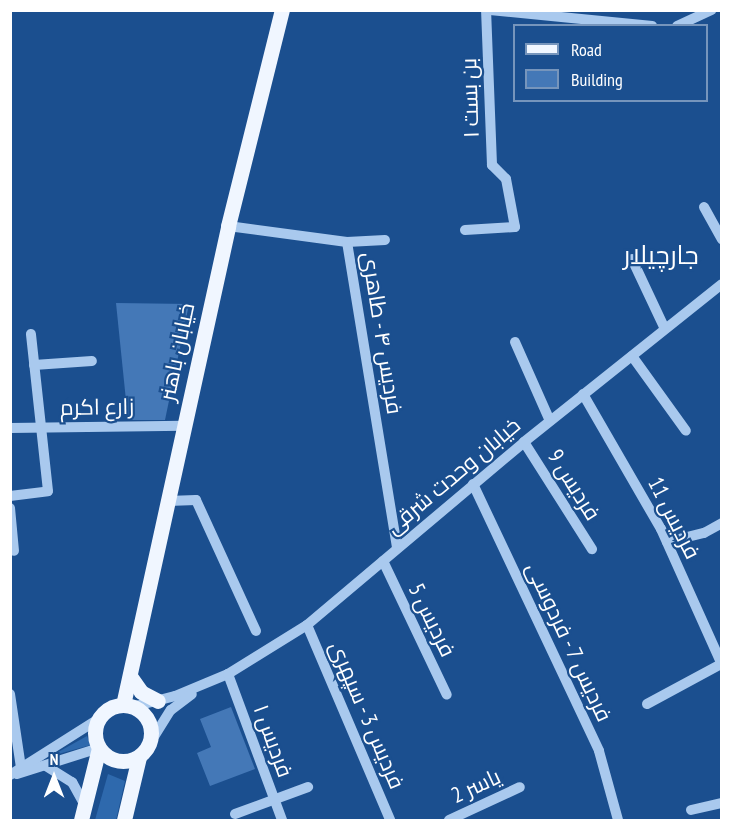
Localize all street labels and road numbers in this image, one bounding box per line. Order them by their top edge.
street label: بن بست ۱ [455,57,485,139]
street label: فردیس ۴ - طاهری [356,249,408,417]
street label: خیابان باهنر [154,300,200,404]
street label: زارع اکرم [60,393,134,421]
street label: خیابان وحدت شرقی [380,412,526,540]
street label: فردیس 9 [542,445,606,525]
street label: فردیس 11 [642,473,706,563]
street label: فردیس 7 - فردوسی [520,557,618,727]
street label: فردیس 5 [403,579,461,661]
street label: فردیس 3 - سپهری [324,636,410,794]
street label: فردیس ۱ [248,701,298,781]
street label: یاسر 2 [447,763,505,809]

